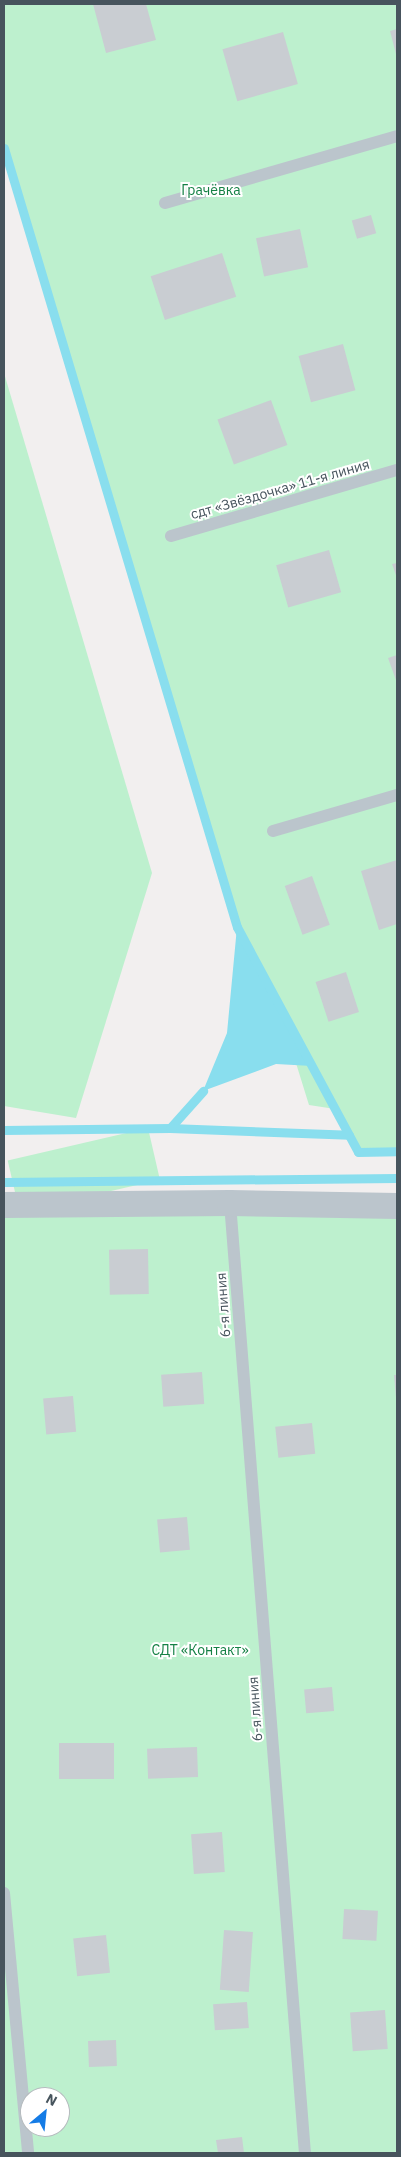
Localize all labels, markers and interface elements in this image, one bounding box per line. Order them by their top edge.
park label: Грачёвка [181,182,241,198]
street label: сдт «Звёздочка» 11-я линия [189,455,371,523]
street label: 6-я линия [212,1272,234,1338]
park label: СДТ «Контакт» [151,1642,249,1658]
street label: 6-я линия [244,1676,266,1742]
north arrow [20,2087,70,2137]
text: N [43,2089,60,2110]

